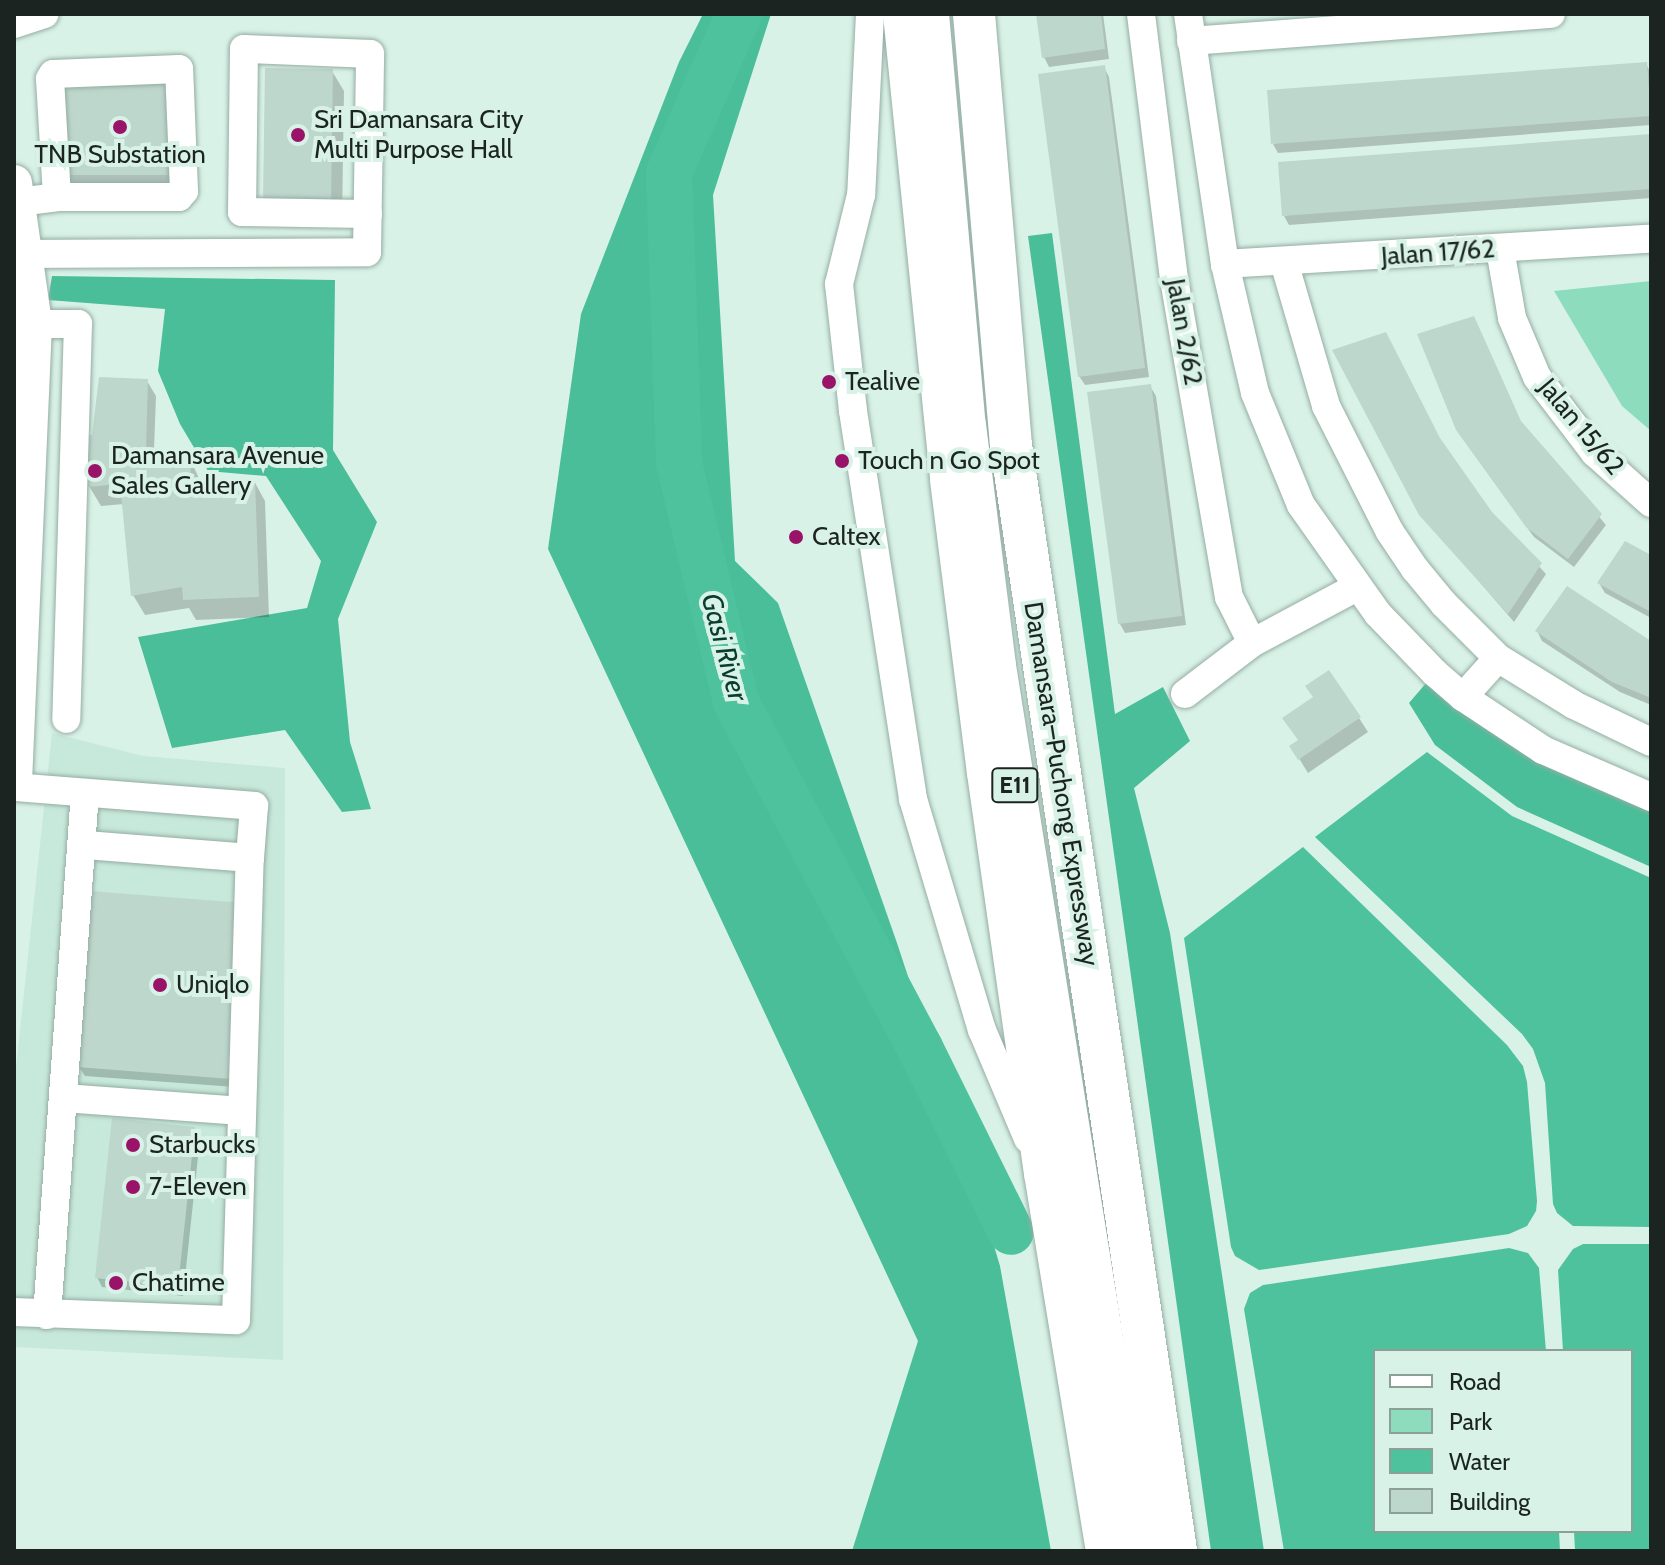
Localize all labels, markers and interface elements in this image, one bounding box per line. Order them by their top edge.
place label: Sri Damansara City Multi Purpose Hall [314,104,523,166]
marker: TNB Substation [111,118,129,136]
marker: Sri Damansara City Multi Purpose Hall [289,126,307,144]
place label: TNB Substation [34,139,206,171]
street label: Jalan 17/62 [1380,233,1496,273]
street label: Jalan 2/62 [1159,276,1209,388]
place label: Tealive [845,366,920,398]
street label: Jalan 15/62 [1532,372,1630,482]
marker: Tealive [820,373,838,391]
place label: Damansara Avenue Sales Gallery [111,440,324,502]
place label: Touch n Go Spot [858,445,1040,477]
marker: Touch n Go Spot [833,452,851,470]
marker: Damansara Avenue Sales Gallery [86,462,104,480]
place label: Caltex [812,521,881,553]
marker: Caltex [787,528,805,546]
water label: Gasi River [694,589,756,705]
street label: Damansara–Puchong Expressway [1017,600,1105,968]
road number: E11 [991,765,1039,805]
place label: Uniqlo [176,969,249,1001]
marker: Uniqlo [151,976,169,994]
place label: Starbucks [149,1129,256,1161]
marker: Starbucks [124,1136,142,1154]
place label: 7-Eleven [149,1171,247,1203]
marker: 7-Eleven [124,1178,142,1196]
place label: Chatime [132,1267,225,1299]
marker: Chatime [107,1274,125,1292]
legend [1373,1349,1633,1533]
text: Road [1449,1367,1501,1396]
text: Park [1449,1407,1492,1436]
text: Water [1449,1447,1510,1476]
text: Building [1449,1487,1530,1516]

